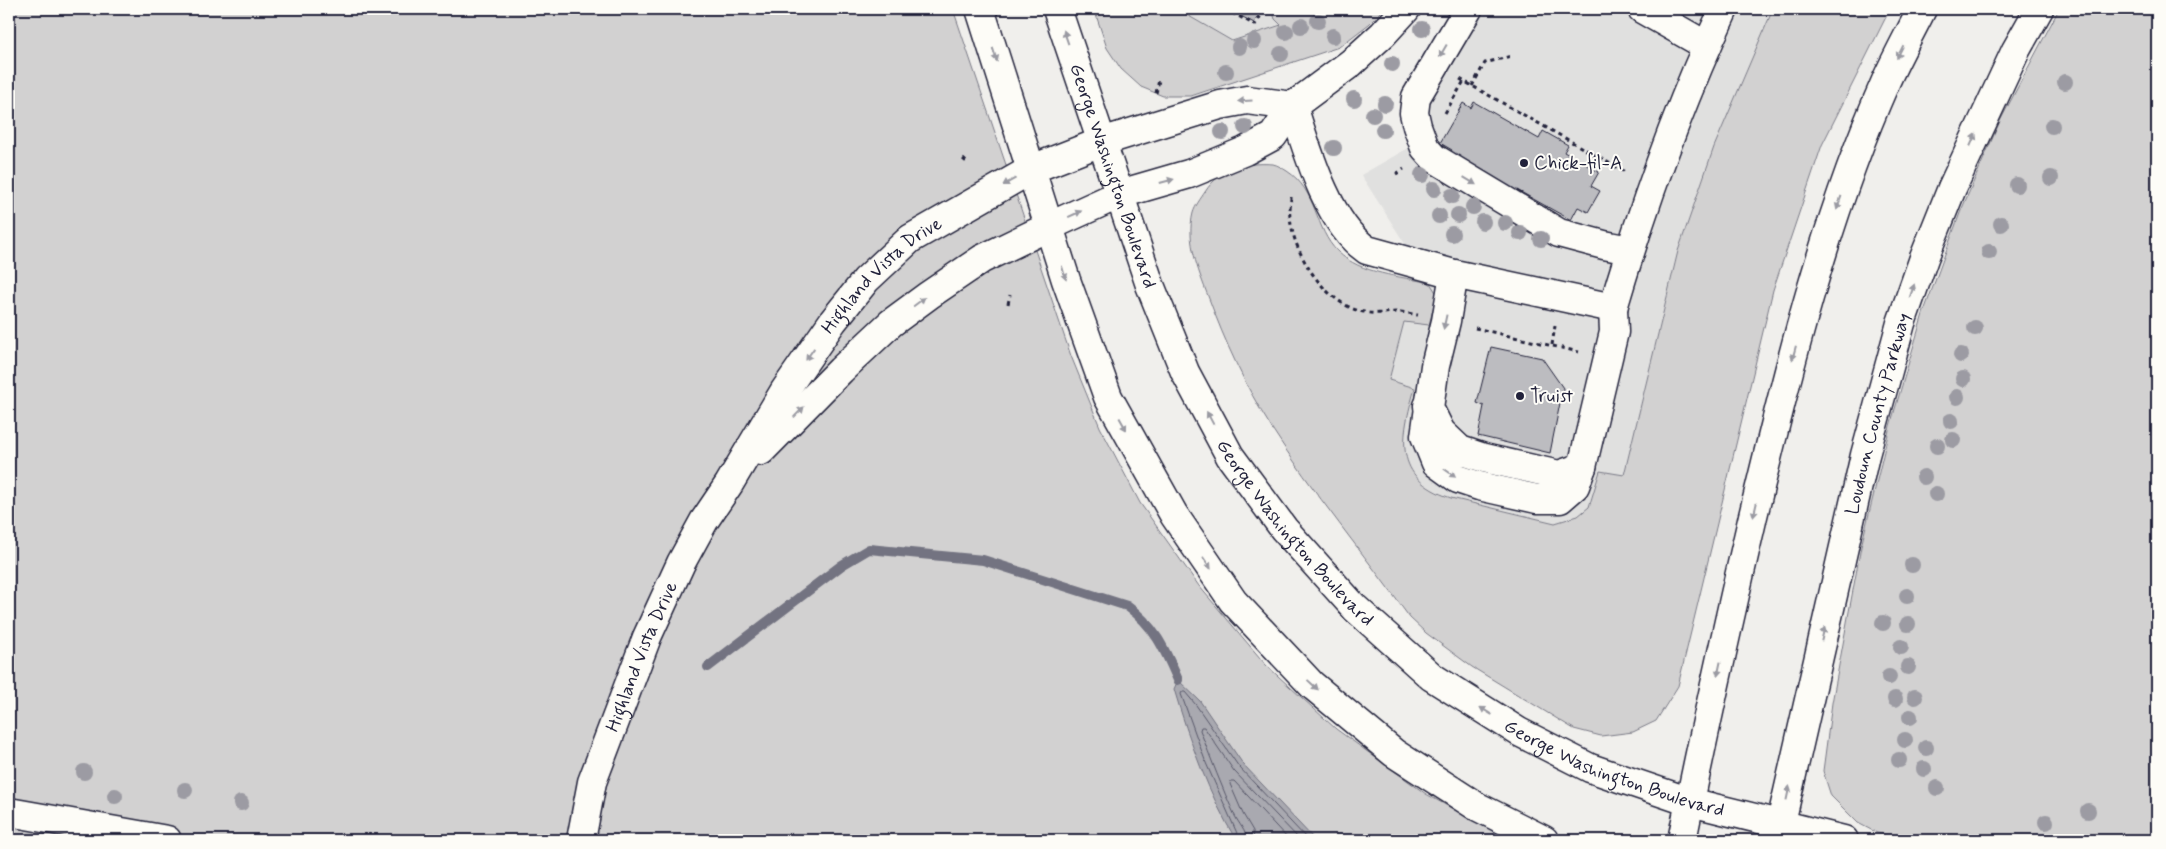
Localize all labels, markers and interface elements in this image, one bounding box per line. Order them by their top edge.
one-way arrow [1062,30,1070,45]
one-way arrow [1439,44,1448,57]
one-way arrow [1896,45,1904,59]
one-way arrow [992,48,1000,63]
street label: George Washington Boulevard [1064,60,1163,291]
one-way arrow [1236,98,1252,106]
one-way arrow [1970,133,1978,147]
place label: Chick-fil-A [1534,151,1622,176]
marker: Chick-fil-A [1518,157,1530,169]
one-way arrow [1463,176,1476,185]
one-way arrow [1159,177,1174,185]
one-way arrow [1001,178,1016,186]
one-way arrow [1835,195,1842,210]
one-way arrow [1068,210,1082,218]
street label: Highland Vista Drive [815,211,947,339]
one-way arrow [1060,265,1068,280]
one-way arrow [1909,283,1916,298]
one-way arrow [912,297,926,307]
street label: Loudoun County Parkway [1839,309,1916,517]
one-way arrow [1441,314,1449,330]
one-way arrow [1790,345,1798,360]
one-way arrow [805,348,815,361]
place label: Truist [1530,384,1573,409]
marker: Truist [1514,390,1526,402]
one-way arrow [793,406,805,418]
one-way arrow [1206,411,1214,426]
one-way arrow [1119,416,1127,431]
street label: George Washington Boulevard [1211,435,1379,632]
one-way arrow [1443,468,1457,478]
one-way arrow [1751,503,1759,518]
one-way arrow [1202,556,1212,569]
street label: Highland Vista Drive [600,577,683,735]
one-way arrow [1819,627,1827,642]
one-way arrow [1715,661,1723,677]
one-way arrow [1307,679,1319,691]
one-way arrow [1480,706,1493,716]
street label: George Washington Boulevard [1499,713,1727,823]
one-way arrow [1784,785,1792,800]

